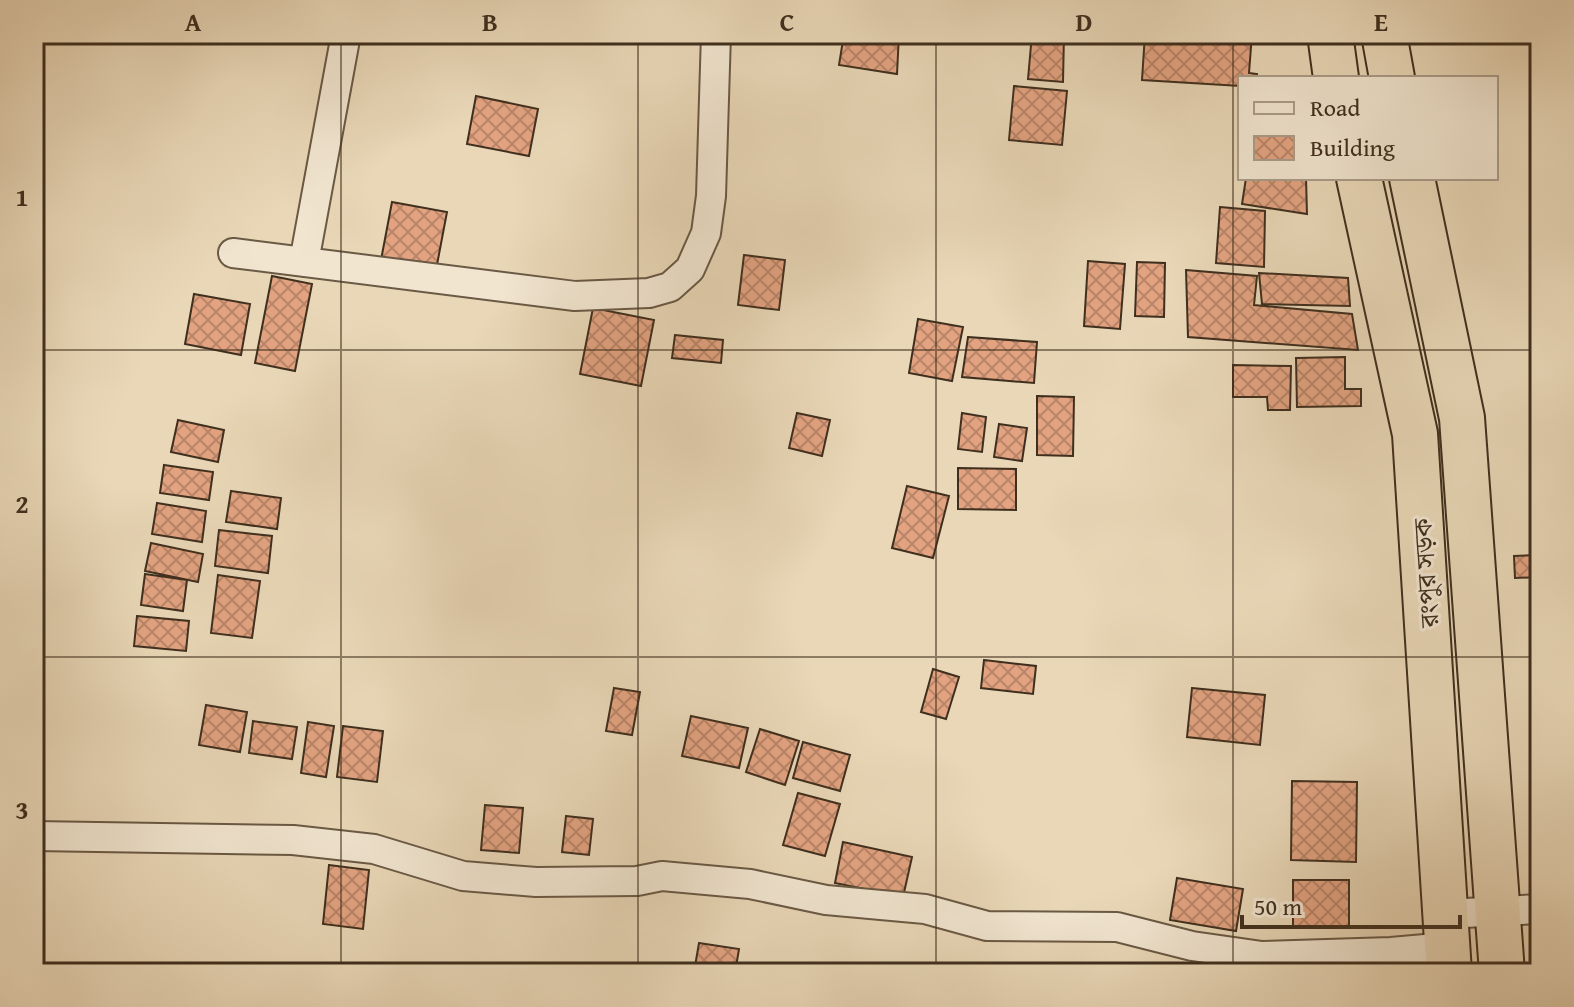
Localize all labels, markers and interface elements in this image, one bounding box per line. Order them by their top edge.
text: A [185,2,202,41]
text: B [482,2,498,41]
text: C [780,2,794,41]
text: D [1076,2,1092,41]
text: E [1374,2,1388,41]
legend [1238,76,1498,180]
text: Road [1310,90,1360,125]
text: Building [1310,130,1395,165]
text: 1 [15,177,29,216]
text: 2 [15,484,29,523]
street label: রংপুর সড়ক [1402,516,1449,630]
text: 3 [15,790,29,829]
scale bar [1242,879,1460,929]
text: 50 m [1254,889,1302,924]

